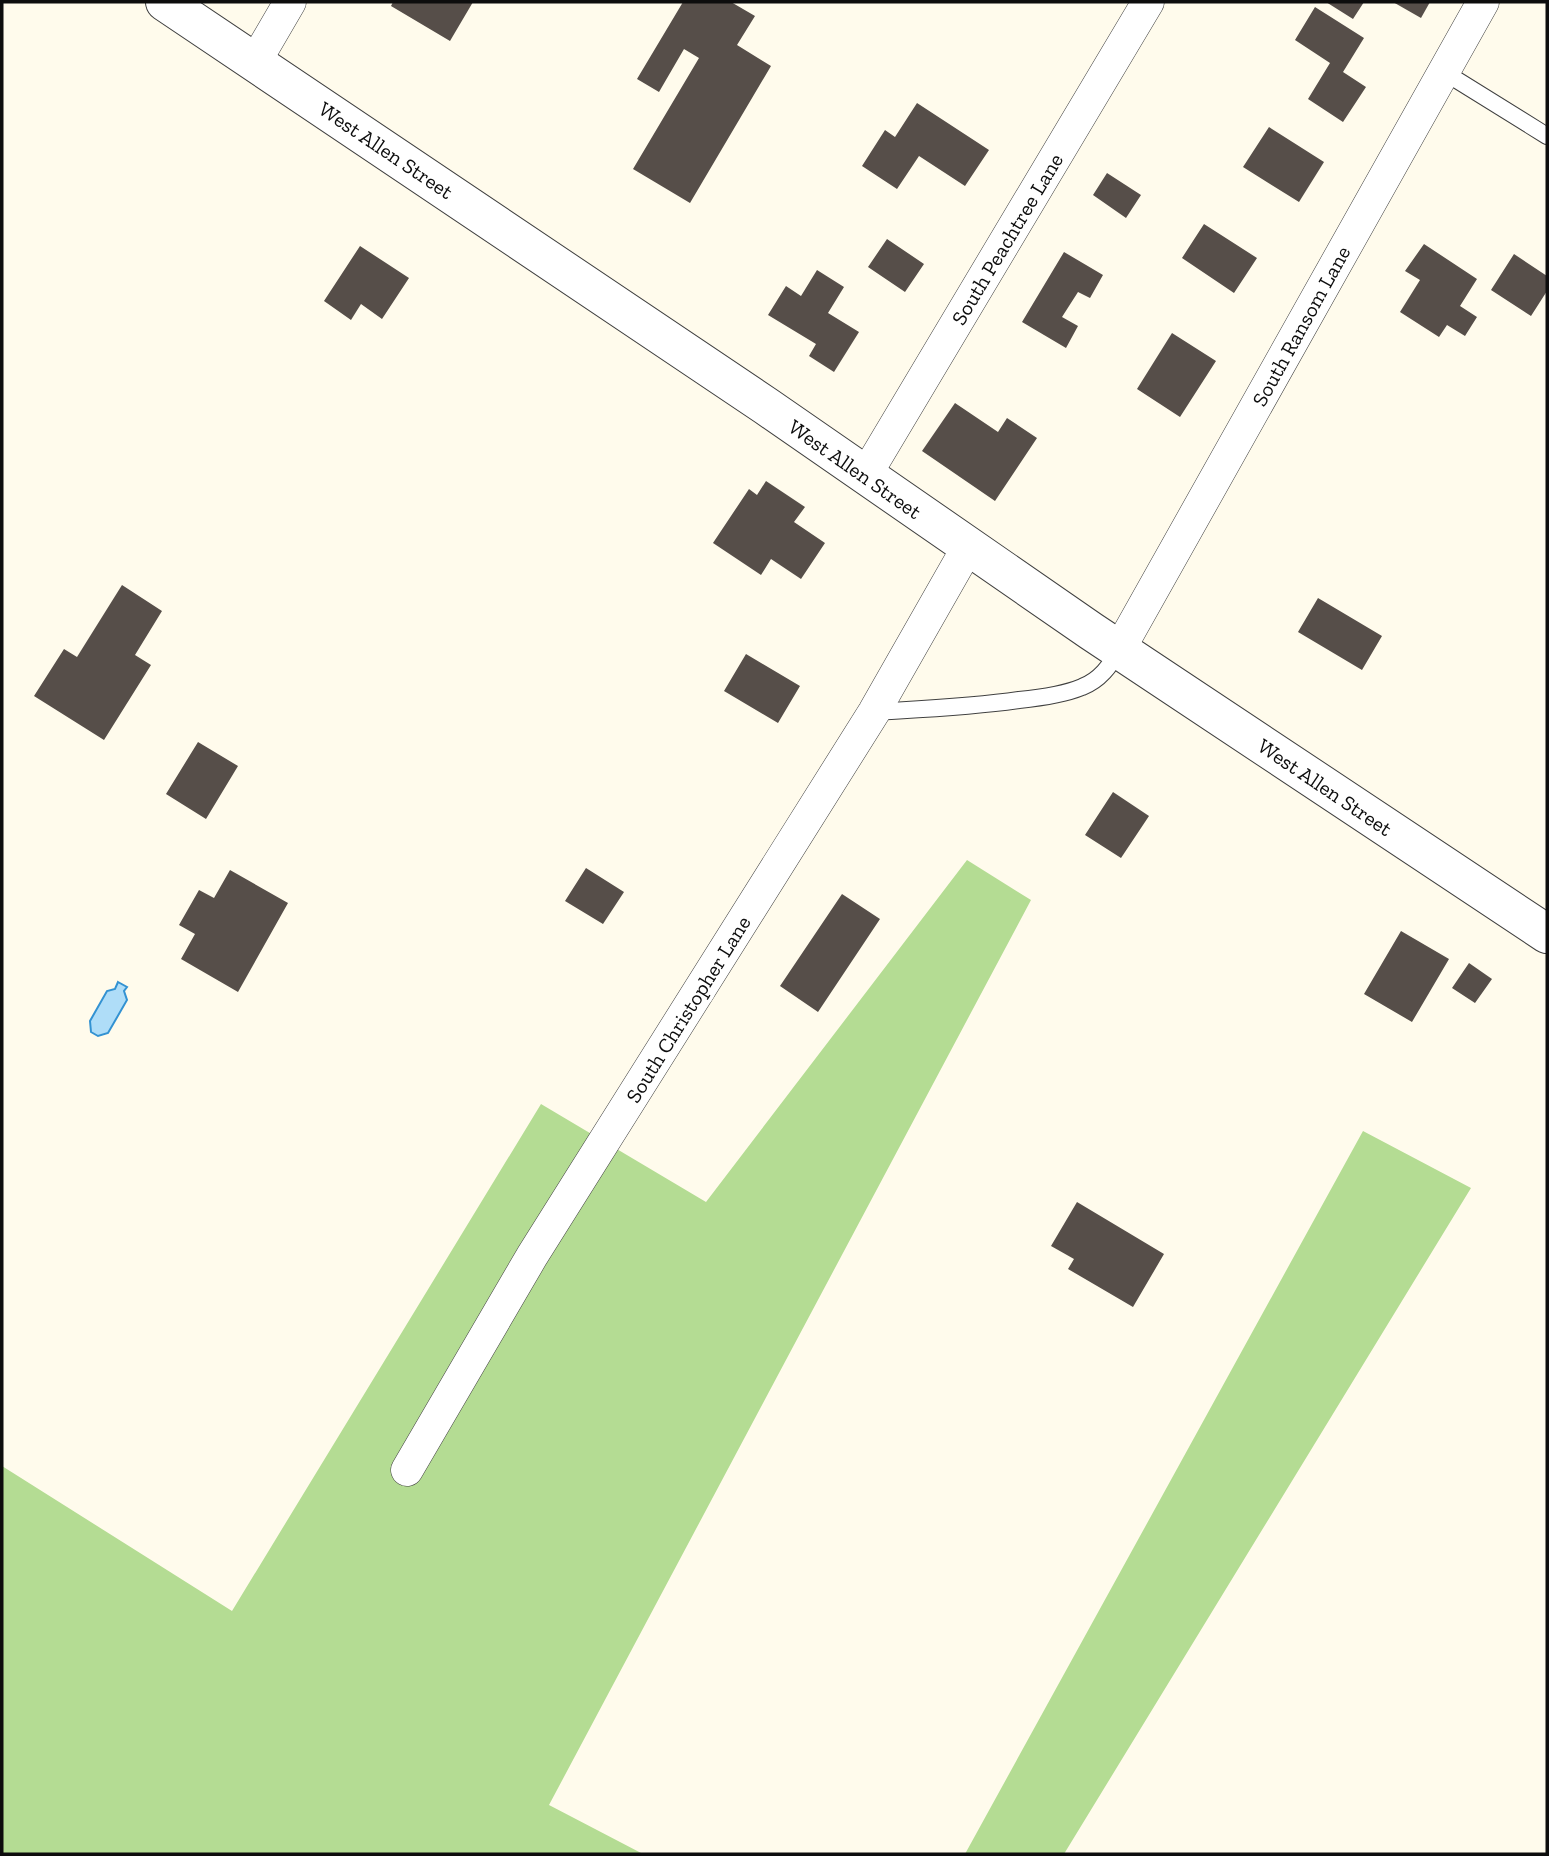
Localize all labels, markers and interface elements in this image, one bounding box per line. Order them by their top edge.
street label: West Allen Street [314,96,458,204]
street label: South Peachtree Lane [946,149,1068,329]
street label: South Ransom Lane [1247,241,1355,410]
street label: West Allen Street [784,414,926,524]
street label: West Allen Street [1253,733,1397,841]
street label: South Christopher Lane [620,911,756,1107]

